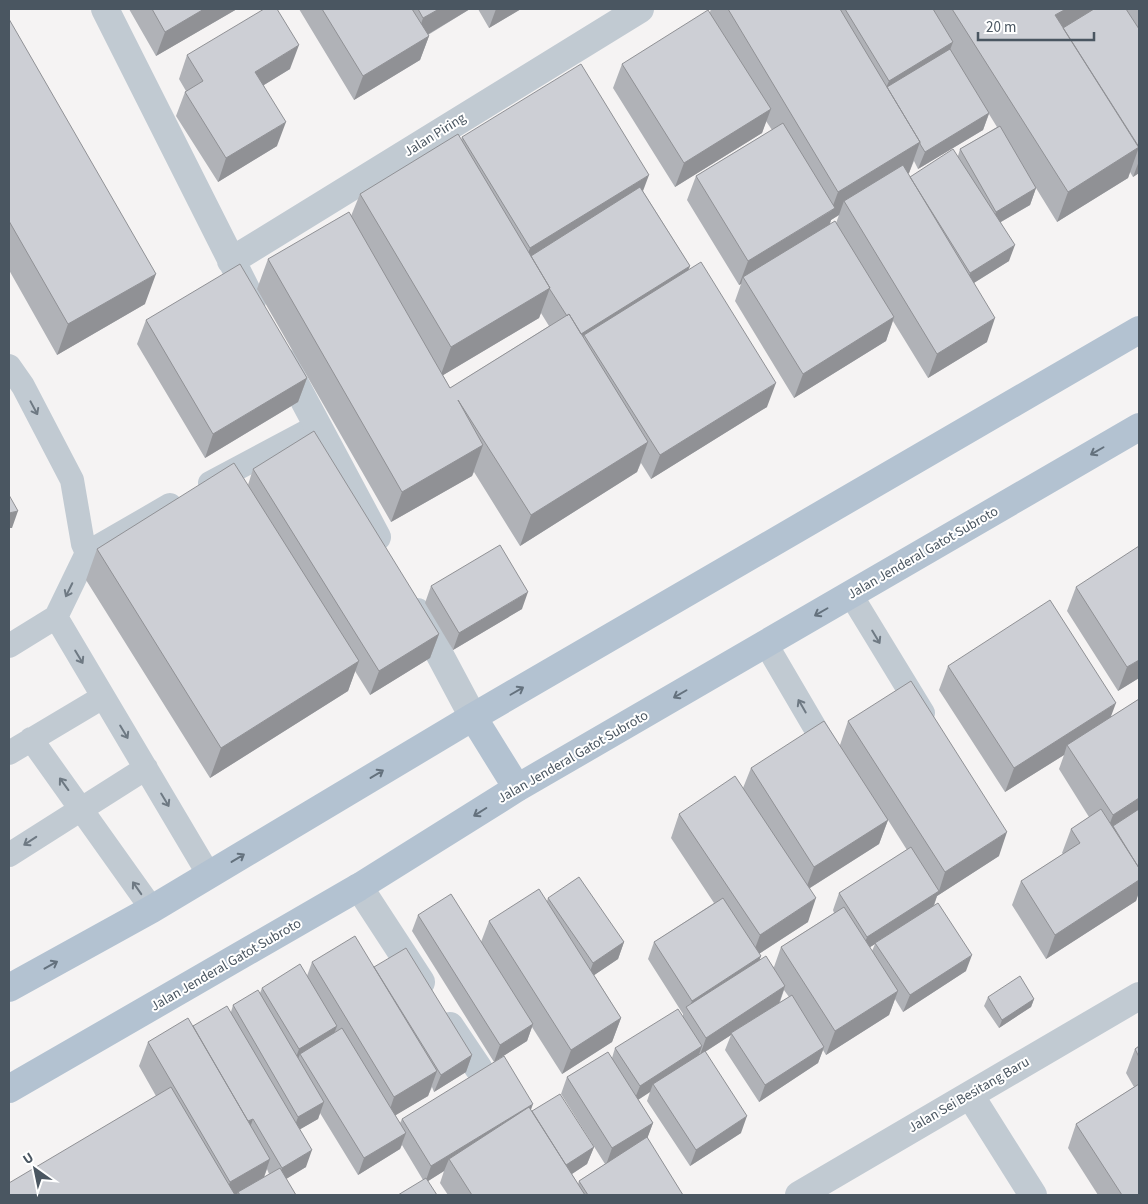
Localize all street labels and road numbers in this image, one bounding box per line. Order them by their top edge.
street label: Jalan Piring [400,108,470,162]
street label: Jalan Jenderal Gatot Subroto [844,502,1002,604]
street label: Jalan Jenderal Gatot Subroto [494,706,652,808]
street label: Jalan Jenderal Gatot Subroto [147,914,305,1016]
street label: Jalan Sei Besitang Baru [905,1052,1033,1138]

